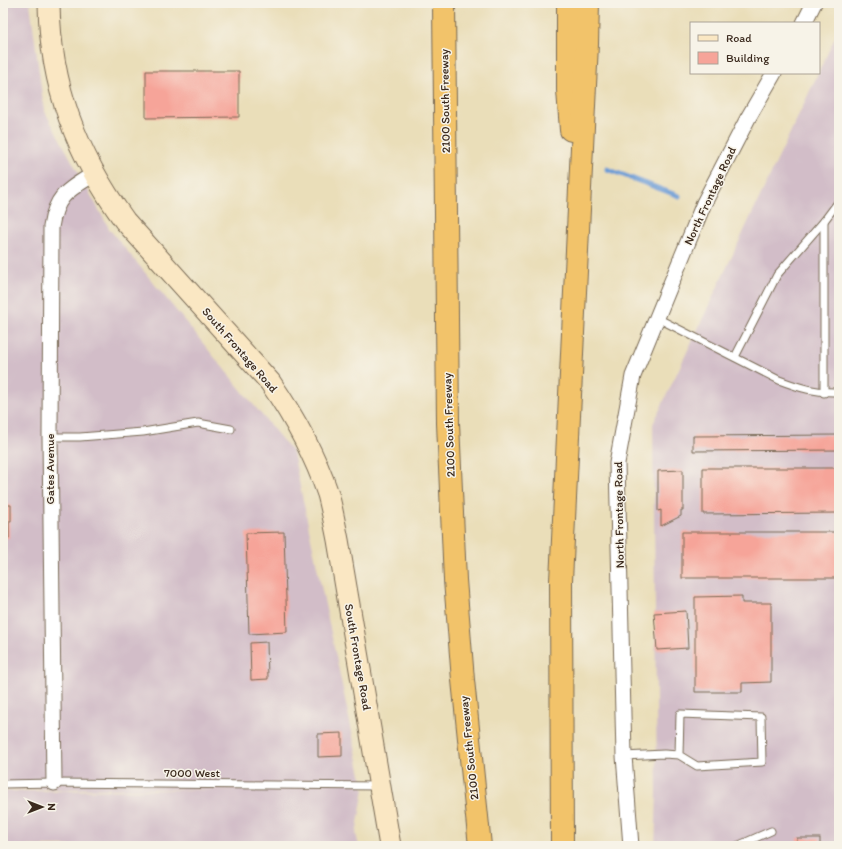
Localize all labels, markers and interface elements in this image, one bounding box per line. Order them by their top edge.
legend [690,22,820,74]
text: Road [726,31,752,45]
street label: 2100 South Freeway [437,48,453,153]
text: Building [726,51,770,65]
street label: North Frontage Road [681,144,739,247]
street label: South Frontage Road [199,305,281,396]
street label: 2100 South Freeway [440,372,458,477]
street label: Gates Avenue [43,433,57,504]
street label: North Frontage Road [611,461,627,569]
street label: South Frontage Road [342,603,374,712]
street label: 2100 South Freeway [457,695,481,801]
street label: 7000 West [164,766,221,780]
north arrow [22,787,62,827]
text: N [45,803,58,811]

